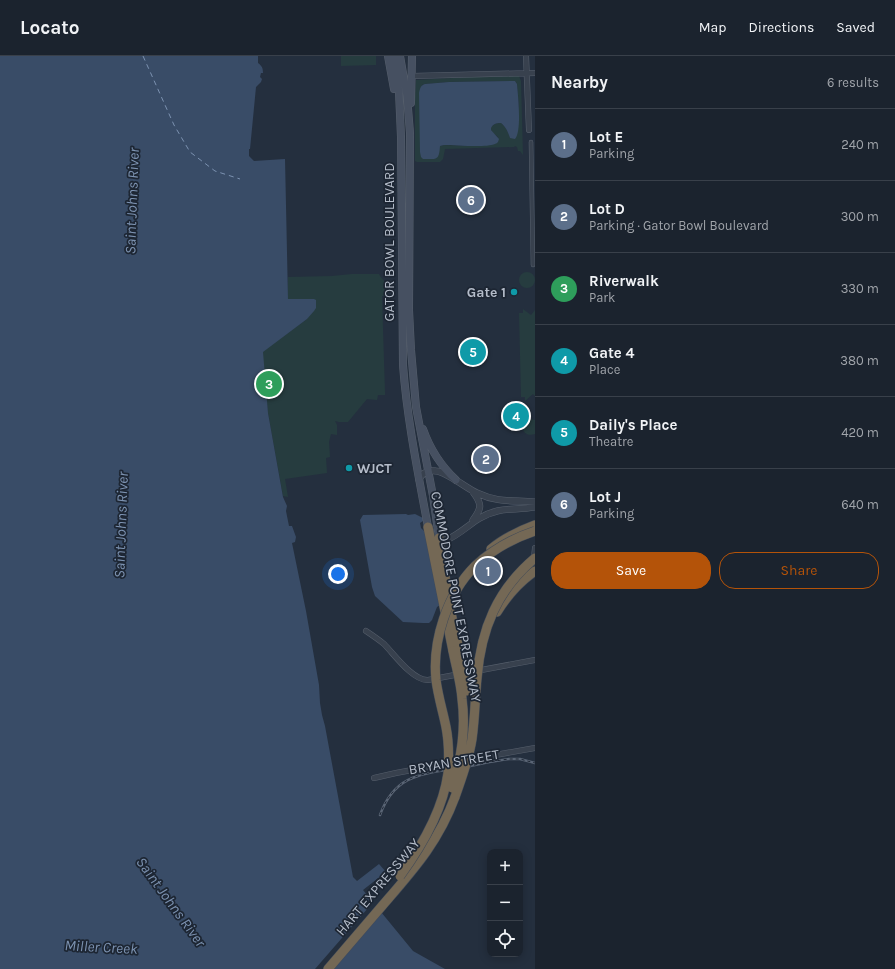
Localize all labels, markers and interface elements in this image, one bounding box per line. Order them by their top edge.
text: Locato [20,17,80,39]
text: Map [699,19,727,36]
text: Directions [749,19,814,36]
text: Saved [836,19,875,36]
text: Nearby [551,72,608,92]
text: 6 results [827,75,879,90]
text: Lot E [589,128,623,146]
text: 1 [562,137,566,152]
text: 240 m [841,137,879,152]
water label: Saint Johns River [121,146,143,255]
text: Parking [589,146,634,161]
street label: GATOR BOWL BOULEVARD [381,162,398,322]
pin: 6 [458,185,484,215]
text: Lot D [589,200,625,218]
text: 2 [560,209,568,224]
text: 300 m [841,209,879,224]
text: Parking · Gator Bowl Boulevard [589,218,769,233]
text: Riverwalk [589,272,659,290]
text: 3 [560,281,568,296]
text: 330 m [841,281,879,296]
place label: Gate 1 [467,284,506,301]
marker: Gate 1 [509,287,519,297]
text: Park [589,290,615,305]
pin: 5 [460,337,486,367]
text: Gate 4 [589,344,635,362]
text: 4 [560,353,568,368]
text: 380 m [840,353,879,368]
text: Place [589,362,620,377]
pin: 3 [256,369,282,399]
pin: 4 [503,401,529,431]
text: Daily's Place [589,416,677,434]
text: 5 [560,425,568,440]
text: 420 m [841,425,879,440]
text: Theatre [589,434,633,449]
pin: 2 [473,444,499,474]
place label: WJCT [357,460,392,477]
marker: WJCT [344,463,354,473]
water label: Saint Johns River [110,470,132,579]
text: Lot J [589,488,621,506]
street label: COMMODORE POINT EXPRESSWAY [427,490,485,704]
text: 6 [560,497,568,512]
text: 640 m [841,497,879,512]
text: Parking [589,506,634,521]
button: Save [551,552,711,589]
button: Share [719,552,879,589]
pin: 1 [475,556,501,586]
your location [328,564,348,584]
street label: BRYAN STREET [407,746,501,778]
street label: HART EXPRESSWAY [332,835,424,939]
map controls [487,849,523,957]
button: + [487,849,523,885]
water label: Saint Johns River [132,853,210,951]
button: − [487,885,523,921]
button: locate [487,921,523,957]
water label: Miller Creek [64,936,138,958]

